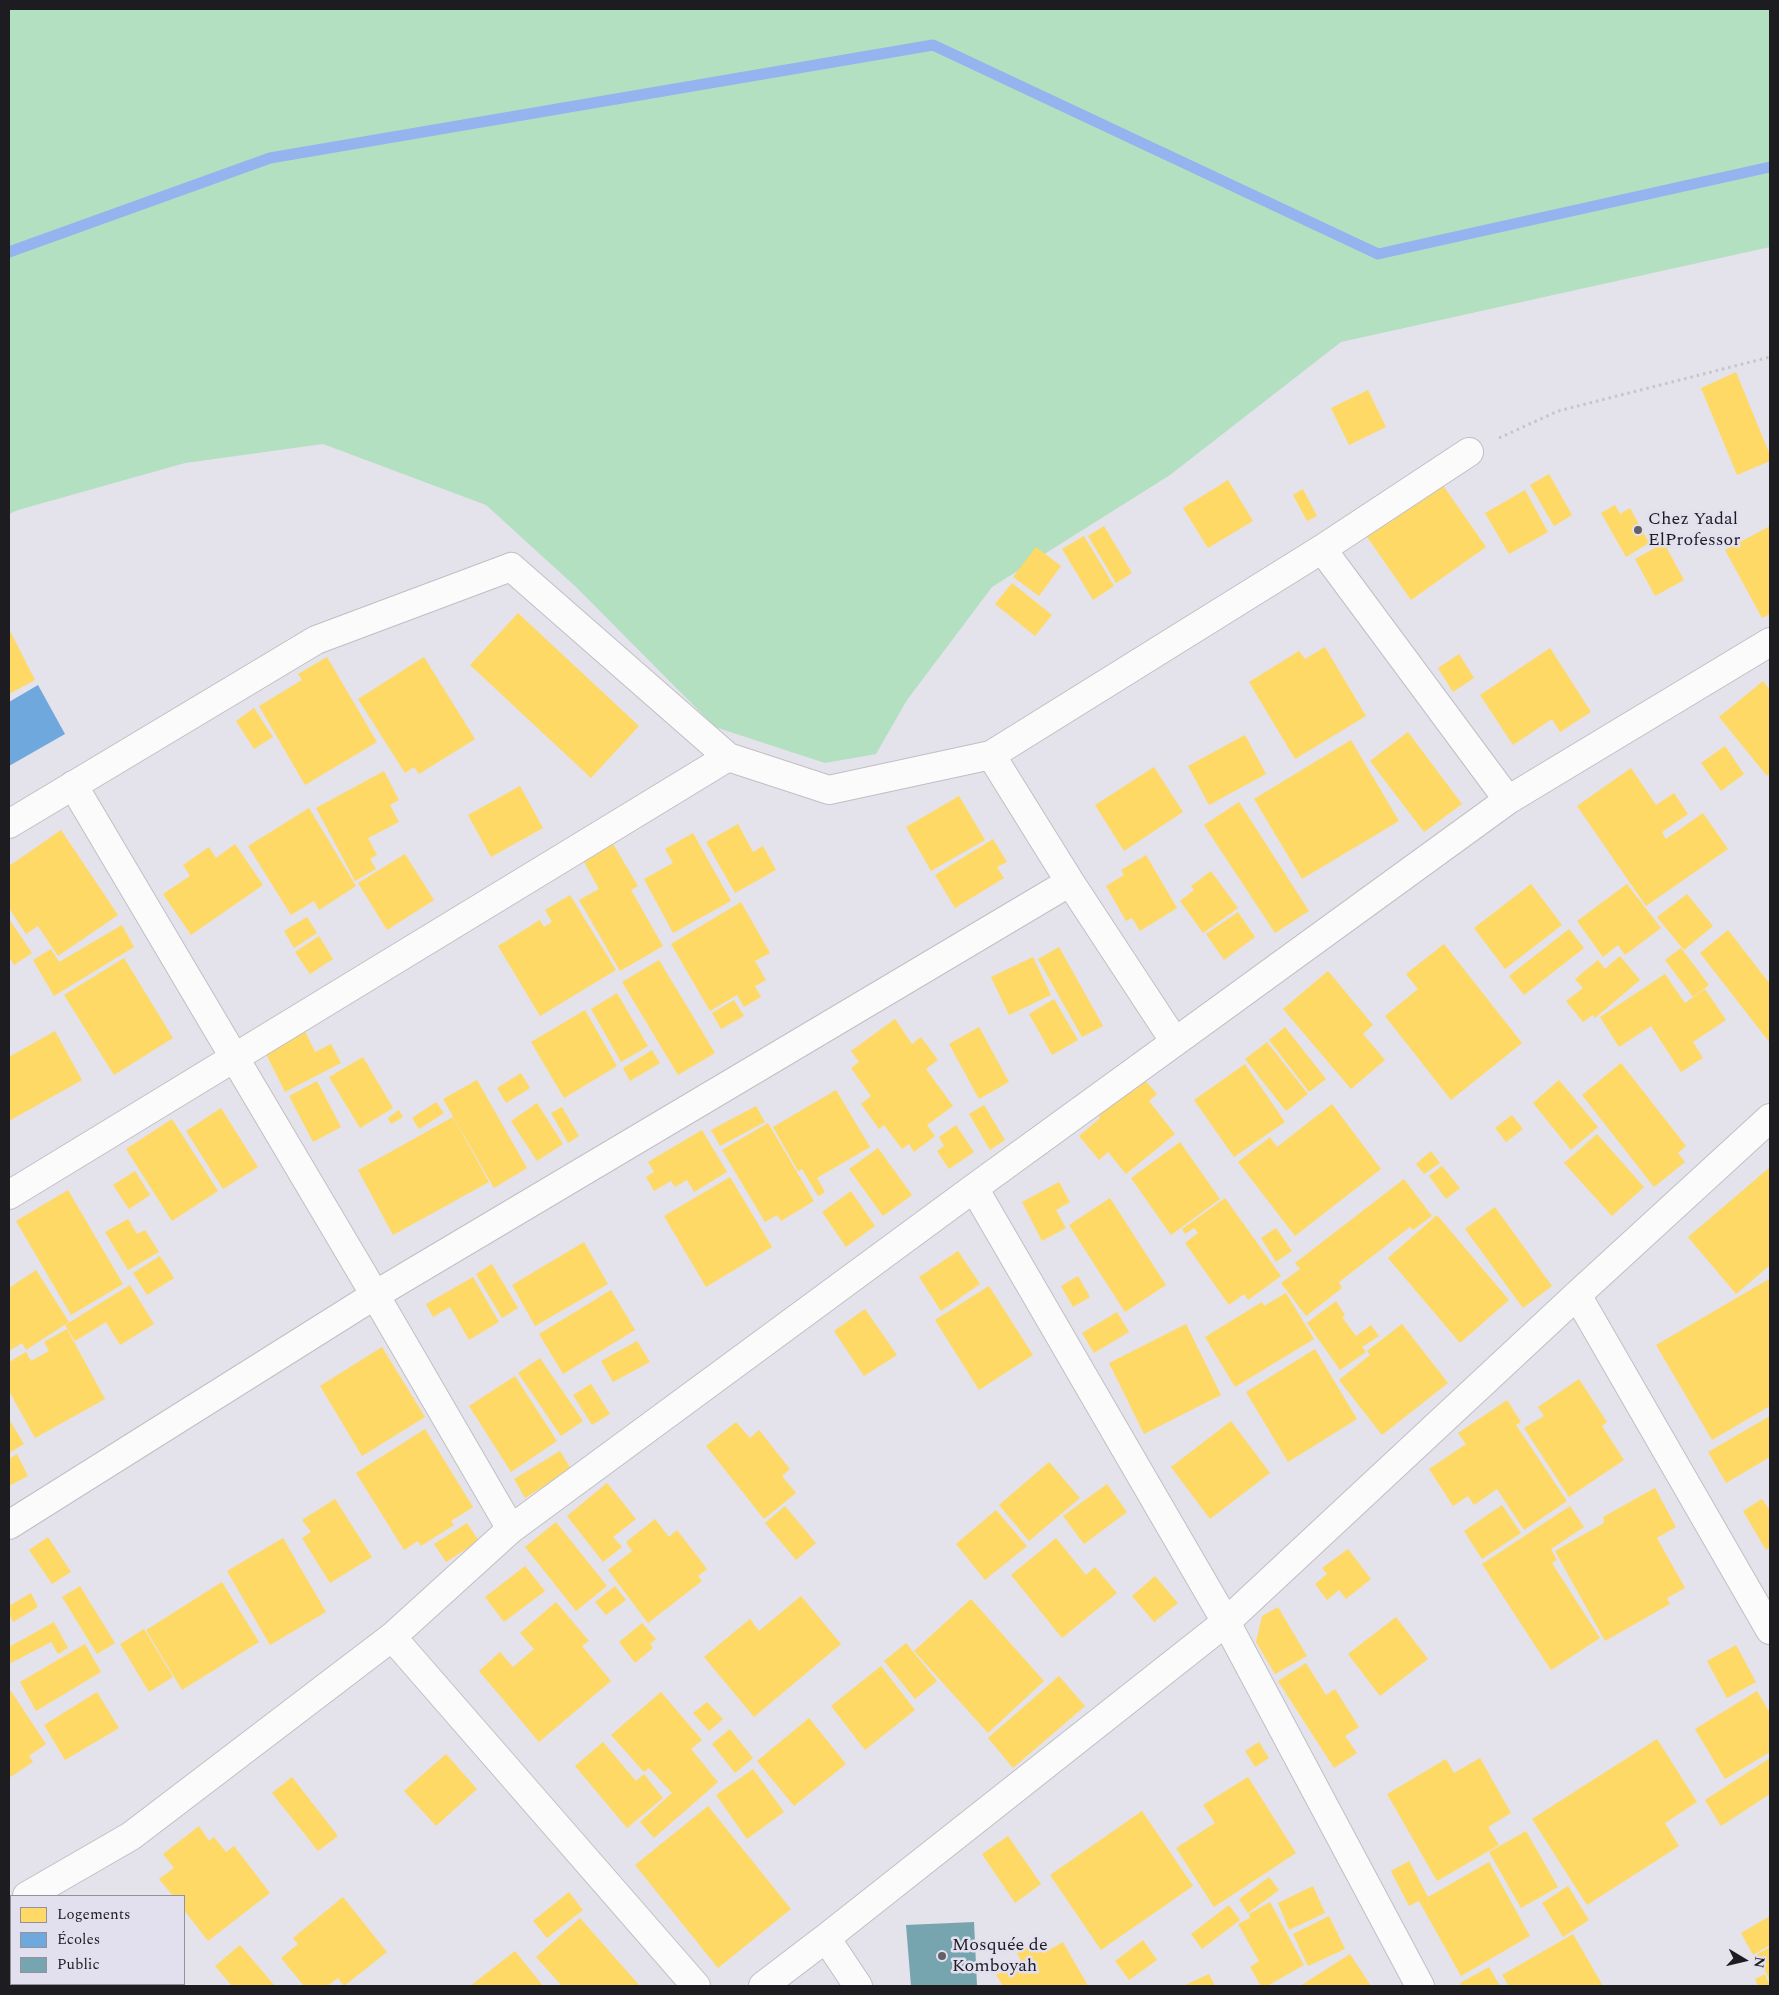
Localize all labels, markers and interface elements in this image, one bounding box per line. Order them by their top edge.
place label: Chez Yadal ElProfessor [1648,509,1740,552]
marker: Chez Yadal ElProfessor [1632,524,1644,536]
legend [10,1895,185,1985]
text: Logements [57,1903,131,1926]
text: Écoles [57,1928,100,1951]
place label: Mosquée de Komboyah [952,1935,1048,1978]
north arrow [1719,1935,1769,1985]
marker: Mosquée de Komboyah [936,1950,948,1962]
text: Public [57,1953,100,1976]
text: N [1748,1955,1771,1970]

